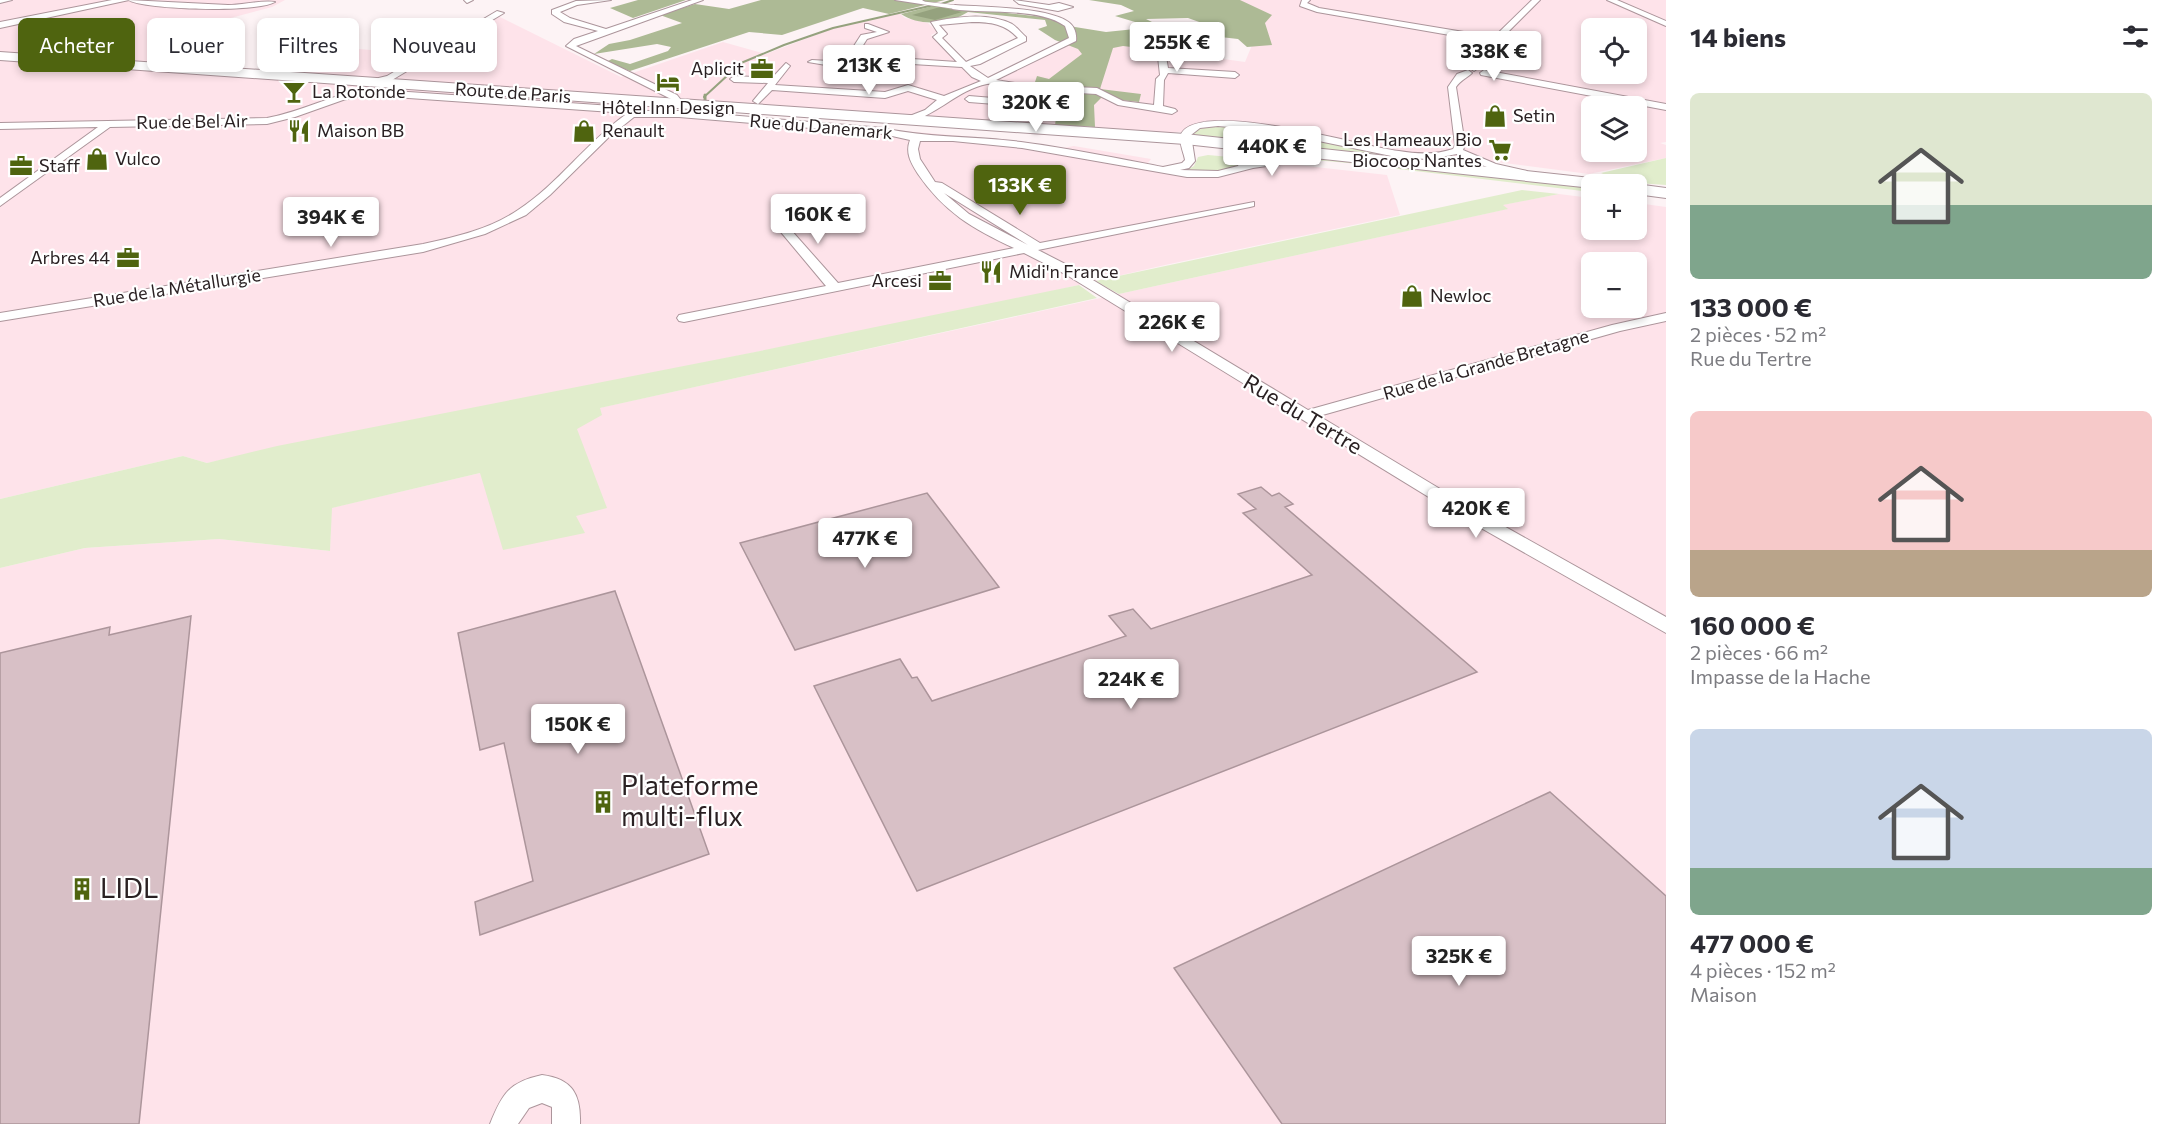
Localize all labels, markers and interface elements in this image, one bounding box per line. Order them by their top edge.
chip: Acheter [18,18,135,72]
chip: Louer [147,18,245,72]
chip: Filtres [257,18,359,72]
chip: Nouveau [371,18,497,72]
map controls [1581,18,1647,318]
button: locate [1581,18,1647,84]
icon: filters [2119,20,2152,53]
text: 14 biens [1690,21,1786,52]
pin: 255K € [1128,22,1226,73]
text: 255K € [1144,29,1210,53]
pin: 338K € [1445,31,1543,82]
text: 338K € [1460,38,1528,62]
pin: 213K € [820,45,918,96]
text: 213K € [837,52,901,76]
office icon: Aplicit [749,56,775,82]
place label: Aplicit [691,57,744,79]
hotel icon: Hôtel Inn Design [655,69,681,95]
street label: Route de Paris [454,77,572,107]
bar icon: La Rotonde [281,79,307,105]
place label: La Rotonde [312,80,405,102]
pin: 320K € [987,82,1085,133]
text: 320K € [1002,89,1070,113]
place label: Hôtel Inn Design [601,96,735,118]
button: layers [1581,96,1647,162]
shop icon: Setin [1482,103,1508,129]
place label: Setin [1513,104,1555,126]
street label: Rue de Bel Air [136,109,248,133]
street label: Rue du Danemark [749,109,894,143]
restaurant icon: Maison BB [286,118,312,144]
shop icon: Renault [571,118,597,144]
place label: Maison BB [317,119,404,141]
place label: Renault [602,119,665,141]
pin: 440K € [1223,126,1321,177]
place label: Les Hameaux Bio Biocoop Nantes [1343,128,1482,171]
icon: home [1867,132,1975,240]
text: 440K € [1237,133,1307,157]
supermarket icon: Les Hameaux Bio Biocoop Nantes [1487,137,1513,163]
shop icon: Vulco [84,146,110,172]
place label: Vulco [115,147,161,169]
office icon: Staff [8,153,34,179]
place label: Staff [39,154,80,176]
pin: 133K € [971,165,1069,216]
text: 133K € [988,172,1052,196]
button: + [1581,174,1647,240]
pin: 160K € [769,194,867,245]
pin: 394K € [282,197,380,248]
text: 160K € [785,201,851,225]
text: 394K € [297,204,365,228]
office icon: Arbres 44 [115,245,141,271]
place label: Arbres 44 [30,246,110,268]
button: − [1581,252,1647,318]
restaurant icon: Midi'n France [978,259,1004,285]
place label: Midi'n France [1009,260,1118,282]
street label: Rue de la Métallurgie [91,263,262,311]
office icon: Arcesi [927,268,953,294]
place label: Arcesi [871,269,922,291]
shop icon: Newloc [1399,283,1425,309]
place label: Newloc [1430,284,1492,306]
text: 133 000 € [1690,291,1812,322]
pin: 226K € [1123,302,1221,353]
text: 226K € [1139,309,1205,333]
text: 2 pièces · 52 m² [1690,322,1826,346]
street label: Rue de la Grande Bretagne [1380,324,1591,404]
text: Rue du Tertre [1690,346,1812,370]
street label: Rue du Tertre [1239,368,1368,460]
icon: home [1867,450,1975,558]
pin: 420K € [1427,488,1525,539]
text: 420K € [1442,495,1510,519]
pin: 477K € [816,518,914,569]
text: 477K € [832,525,898,549]
text: 160 000 € [1690,609,1815,640]
text: 2 pièces · 66 m² [1690,640,1828,664]
pin: 224K € [1082,659,1180,710]
text: Impasse de la Hache [1690,664,1871,688]
text: 224K € [1098,666,1164,690]
pin: 150K € [529,704,627,755]
text: 150K € [545,711,611,735]
place label: Plateforme multi-flux [621,768,759,832]
icon: home [1867,768,1975,876]
building icon: Plateforme multi-flux [590,789,616,815]
place label: LIDL [100,871,158,904]
building icon: LIDL [69,876,95,902]
text: 477 000 € [1690,927,1814,958]
pin: 325K € [1410,936,1508,987]
text: 325K € [1426,943,1492,967]
text: 4 pièces · 152 m² [1690,958,1836,982]
text: Maison [1690,982,1757,1006]

